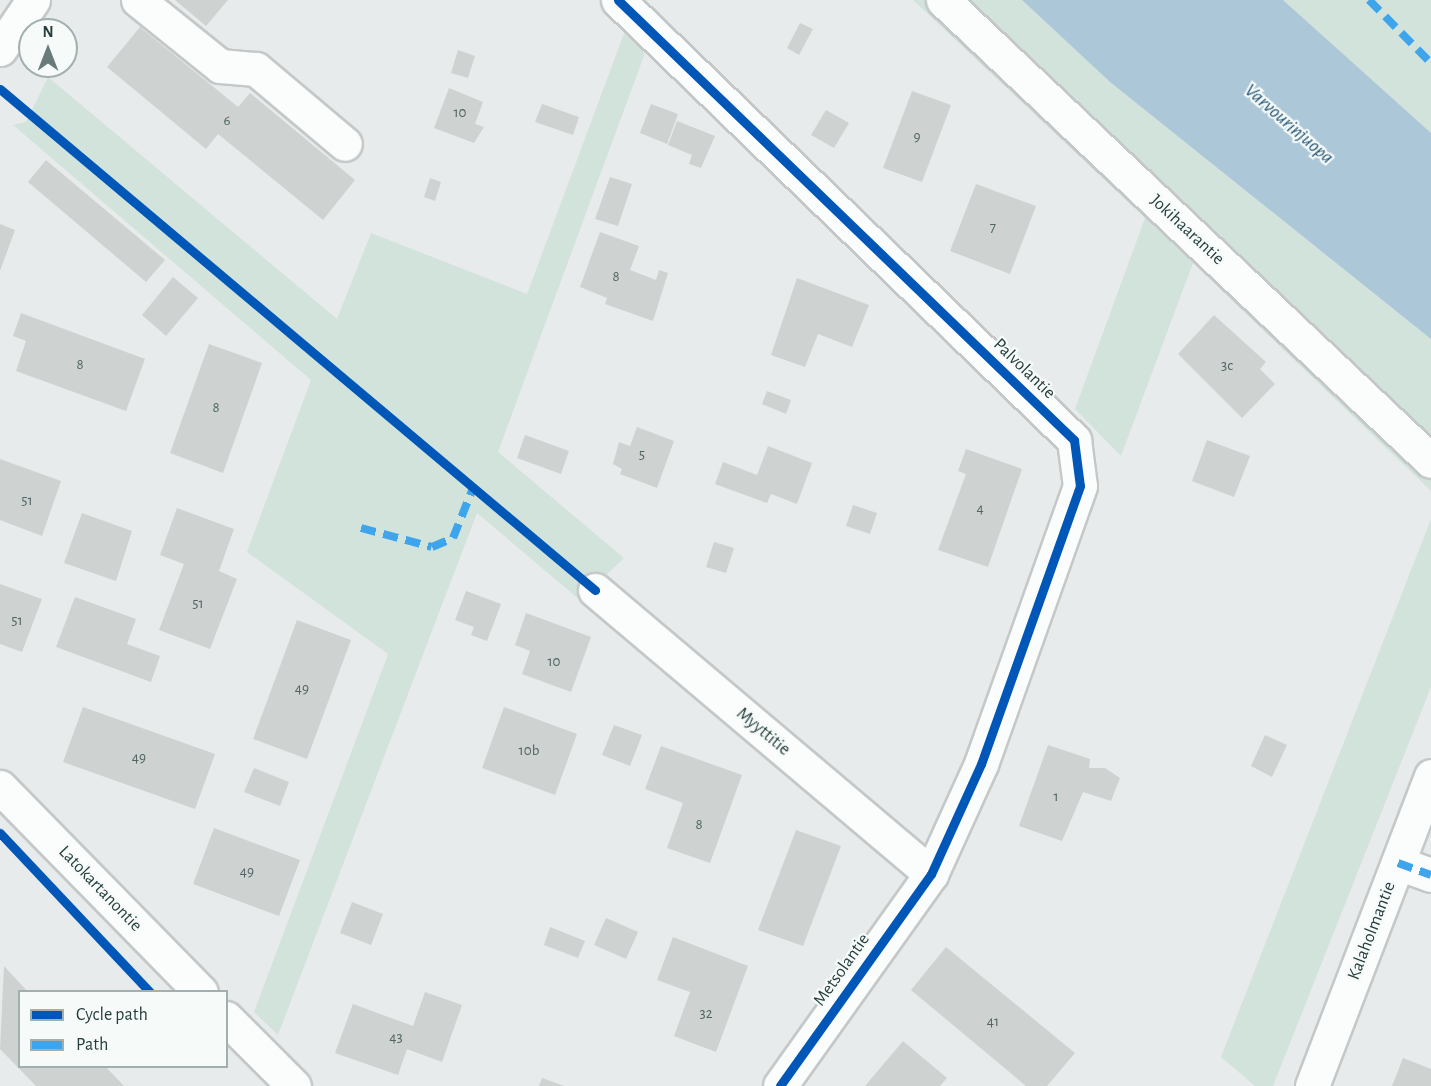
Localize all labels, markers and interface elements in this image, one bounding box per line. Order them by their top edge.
north arrow [18,18,78,78]
text: N [42,24,54,40]
water label: Varvourinjuopa [1239,79,1339,169]
house number: 10 [453,104,467,122]
house number: 6 [223,112,231,130]
house number: 9 [913,128,921,146]
street label: Jokihaarantie [1145,190,1229,270]
house number: 7 [990,219,996,237]
house number: 8 [612,268,620,286]
street label: Palvolantie [988,334,1060,404]
house number: 8 [76,356,84,374]
house number: 3c [1221,357,1233,375]
house number: 8 [212,399,220,417]
house number: 5 [639,446,645,464]
house number: 51 [21,492,33,510]
house number: 4 [976,500,984,518]
house number: 51 [192,595,204,613]
house number: 51 [11,612,23,630]
house number: 10 [547,653,561,671]
house number: 49 [295,680,309,698]
street label: Myyttitie [732,703,794,761]
house number: 10b [519,742,539,760]
house number: 49 [132,749,146,767]
house number: 1 [1053,788,1059,806]
house number: 8 [695,816,703,834]
street label: Latokartanontie [54,841,146,937]
house number: 49 [240,863,254,881]
street label: Kalaholmantie [1343,879,1401,983]
street label: Metsolantie [809,930,875,1010]
legend [18,990,228,1068]
house number: 32 [699,1005,713,1023]
text: Cycle path [76,1006,148,1024]
house number: 41 [987,1013,999,1031]
house number: 43 [389,1029,403,1047]
text: Path [76,1036,108,1054]

